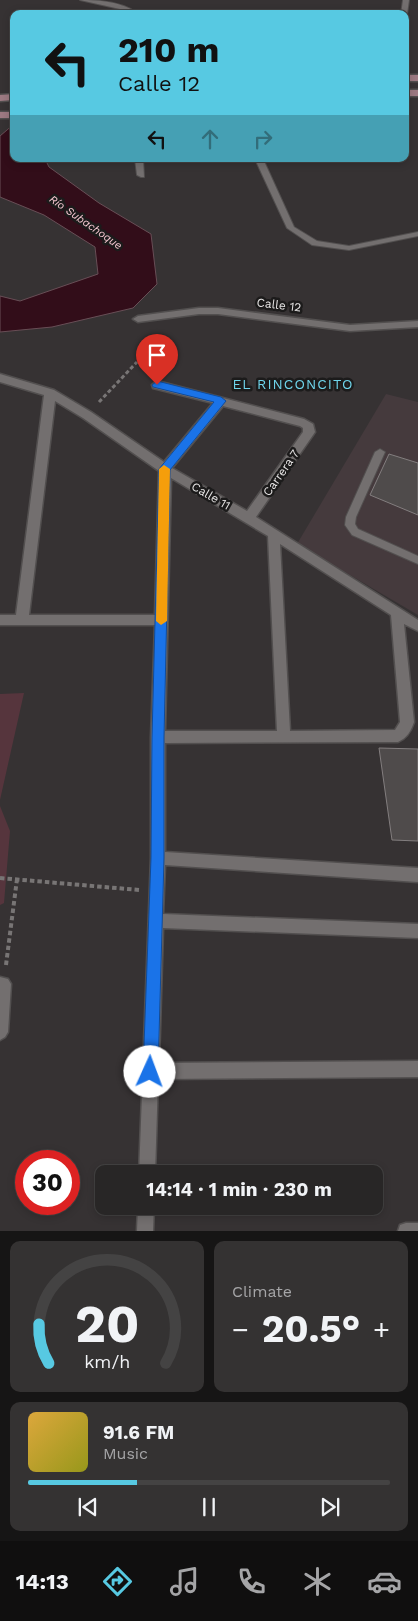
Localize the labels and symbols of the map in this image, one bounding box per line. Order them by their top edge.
water label: Río Subachoque [47,192,125,252]
street label: Calle 12 [256,295,302,315]
pin [136,334,178,385]
district label: EL RINCONCITO [232,376,354,392]
street label: Carrera 7 [260,447,302,499]
street label: Calle 11 [189,479,233,513]
position arrow [123,1045,175,1097]
speed limit sign: 30 [15,1150,80,1215]

